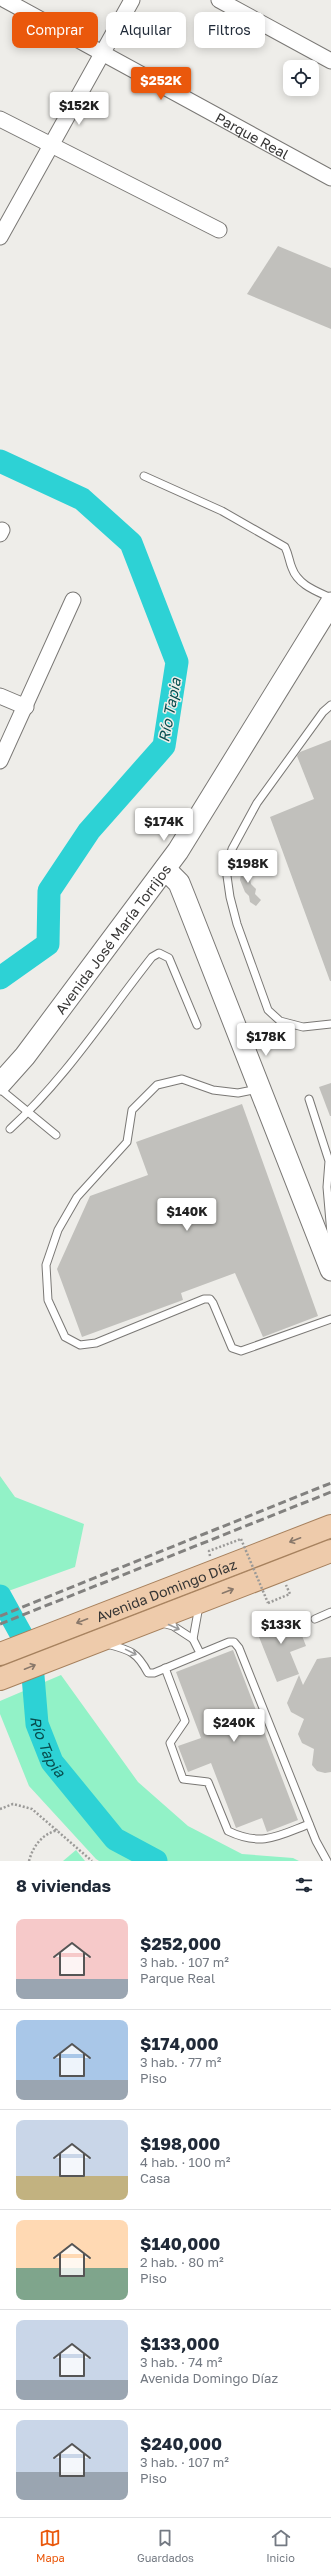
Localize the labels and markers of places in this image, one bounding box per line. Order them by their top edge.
pin: $252K [133,67,189,101]
pin: $152K [51,92,107,126]
pin: $174K [136,808,192,842]
pin: $198K [220,850,276,884]
pin: $178K [238,1023,294,1057]
pin: $140K [159,1198,215,1232]
pin: $133K [253,1611,309,1645]
pin: $240K [206,1709,262,1743]

